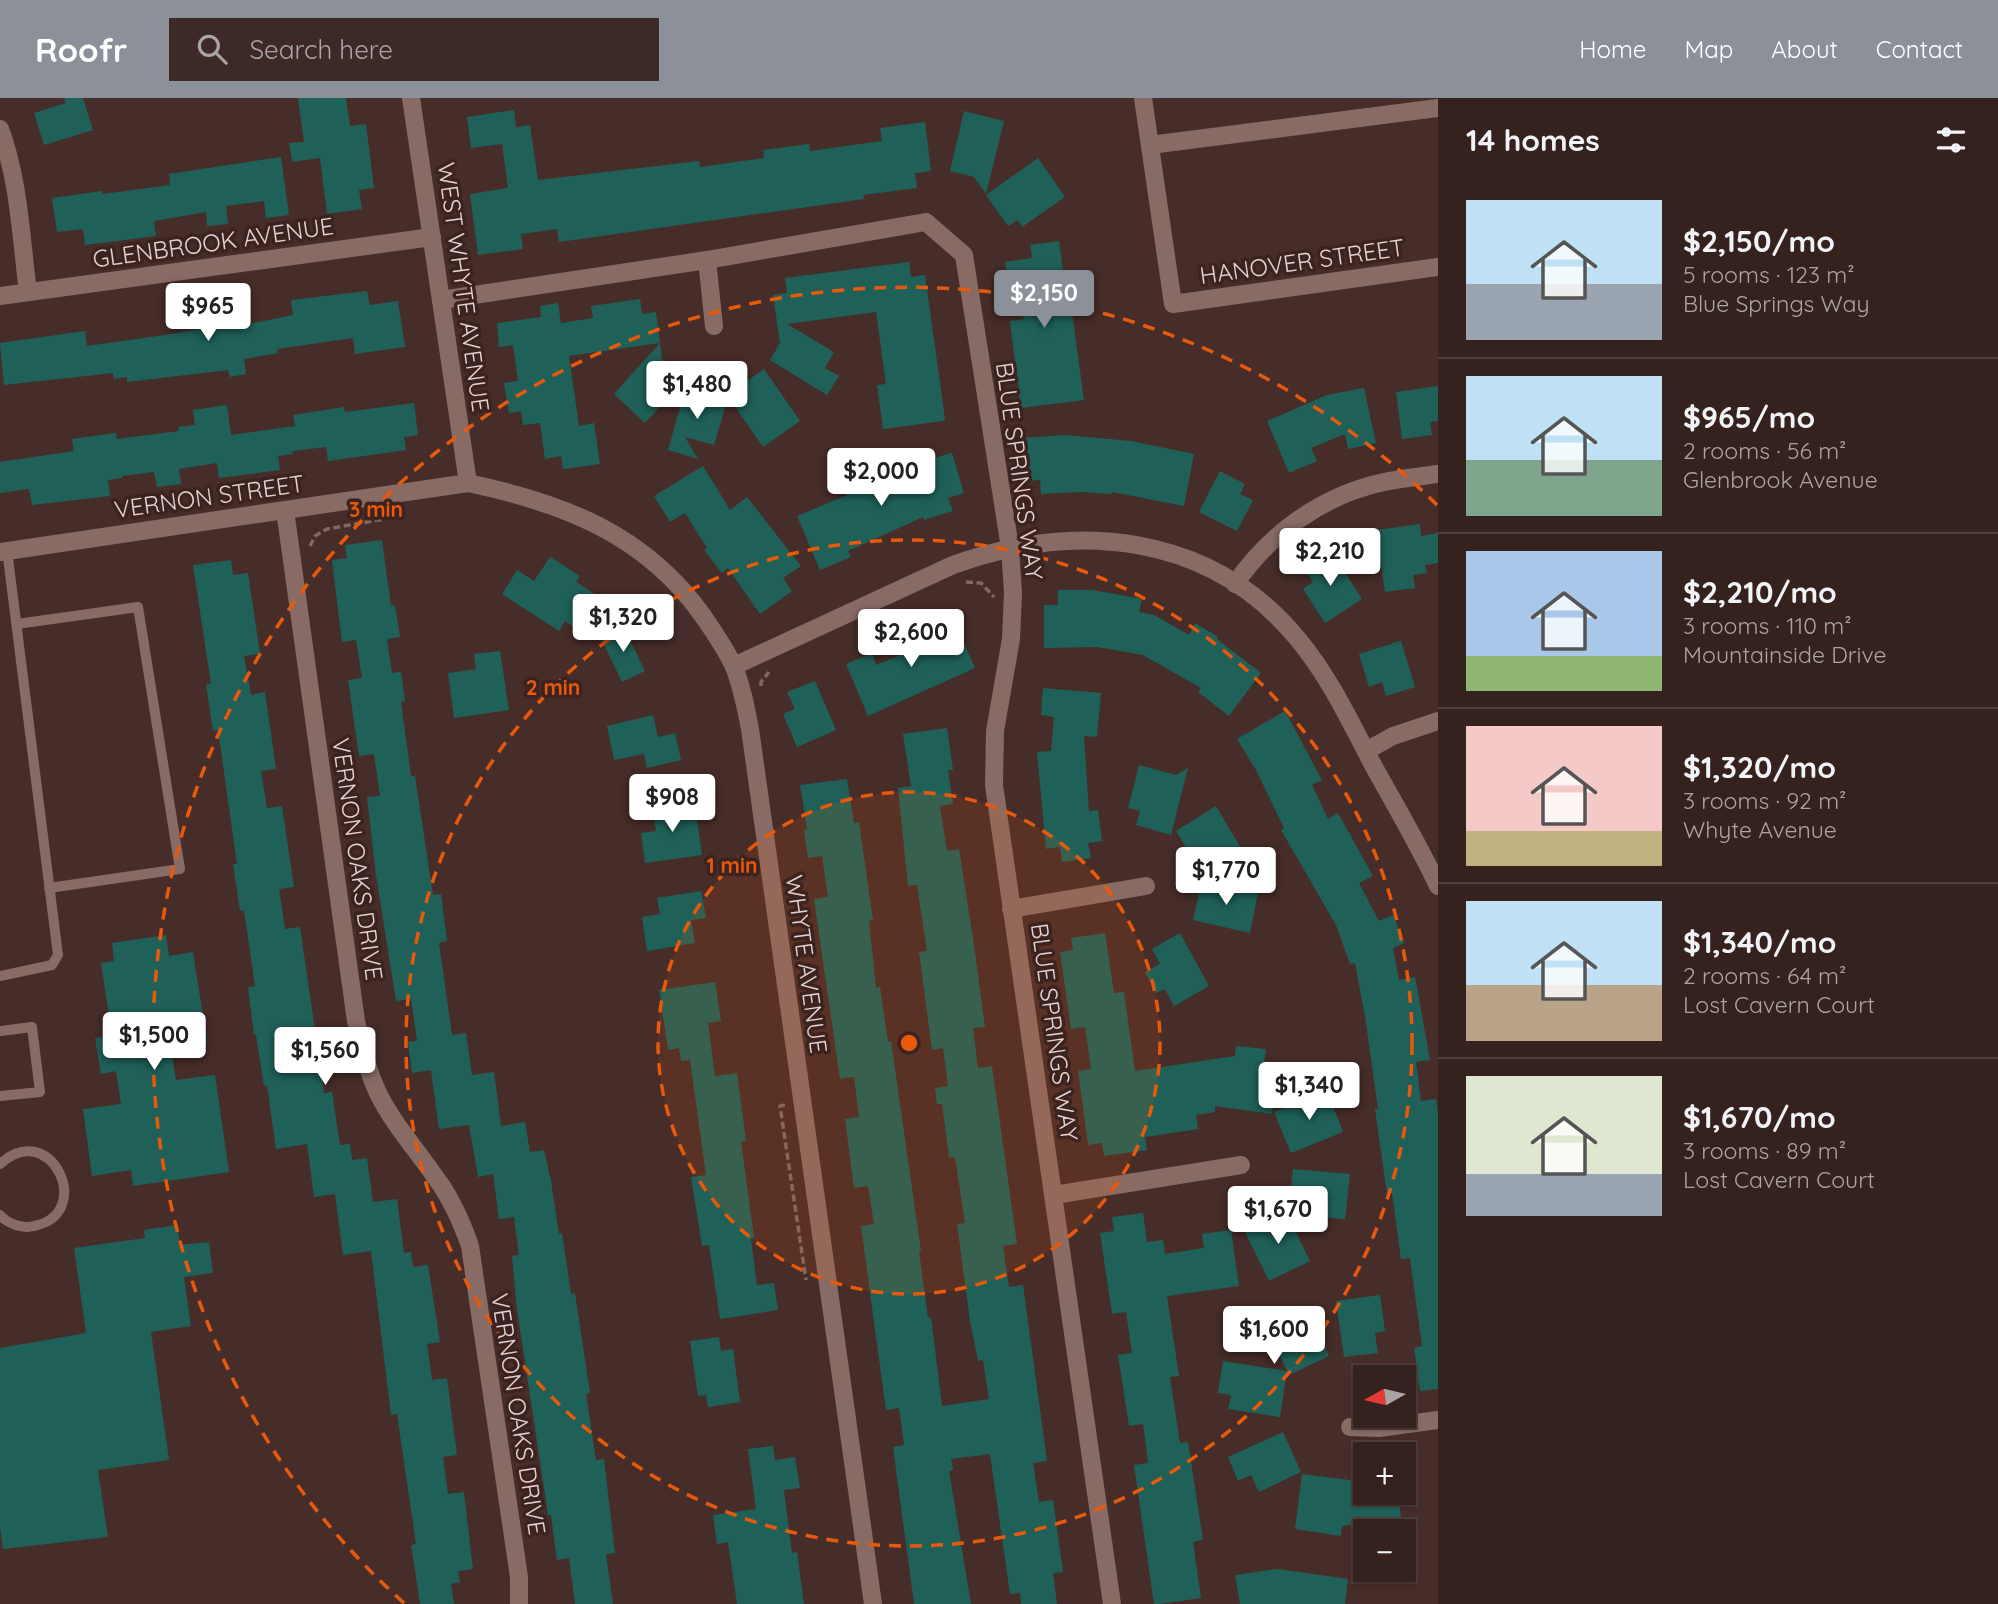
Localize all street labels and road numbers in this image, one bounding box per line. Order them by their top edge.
street label: WEST WHYTE AVENUE [432,160,496,414]
street label: GLENBROOK AVENUE [91,210,335,274]
street label: HANOVER STREET [1198,232,1406,290]
street label: BLUE SPRINGS WAY [990,360,1050,582]
street label: VERNON STREET [112,468,306,524]
street label: VERNON OAKS DRIVE [326,736,390,982]
street label: WHYTE AVENUE [780,873,834,1055]
street label: BLUE SPRINGS WAY [1025,921,1085,1143]
street label: VERNON OAKS DRIVE [485,1291,553,1537]

